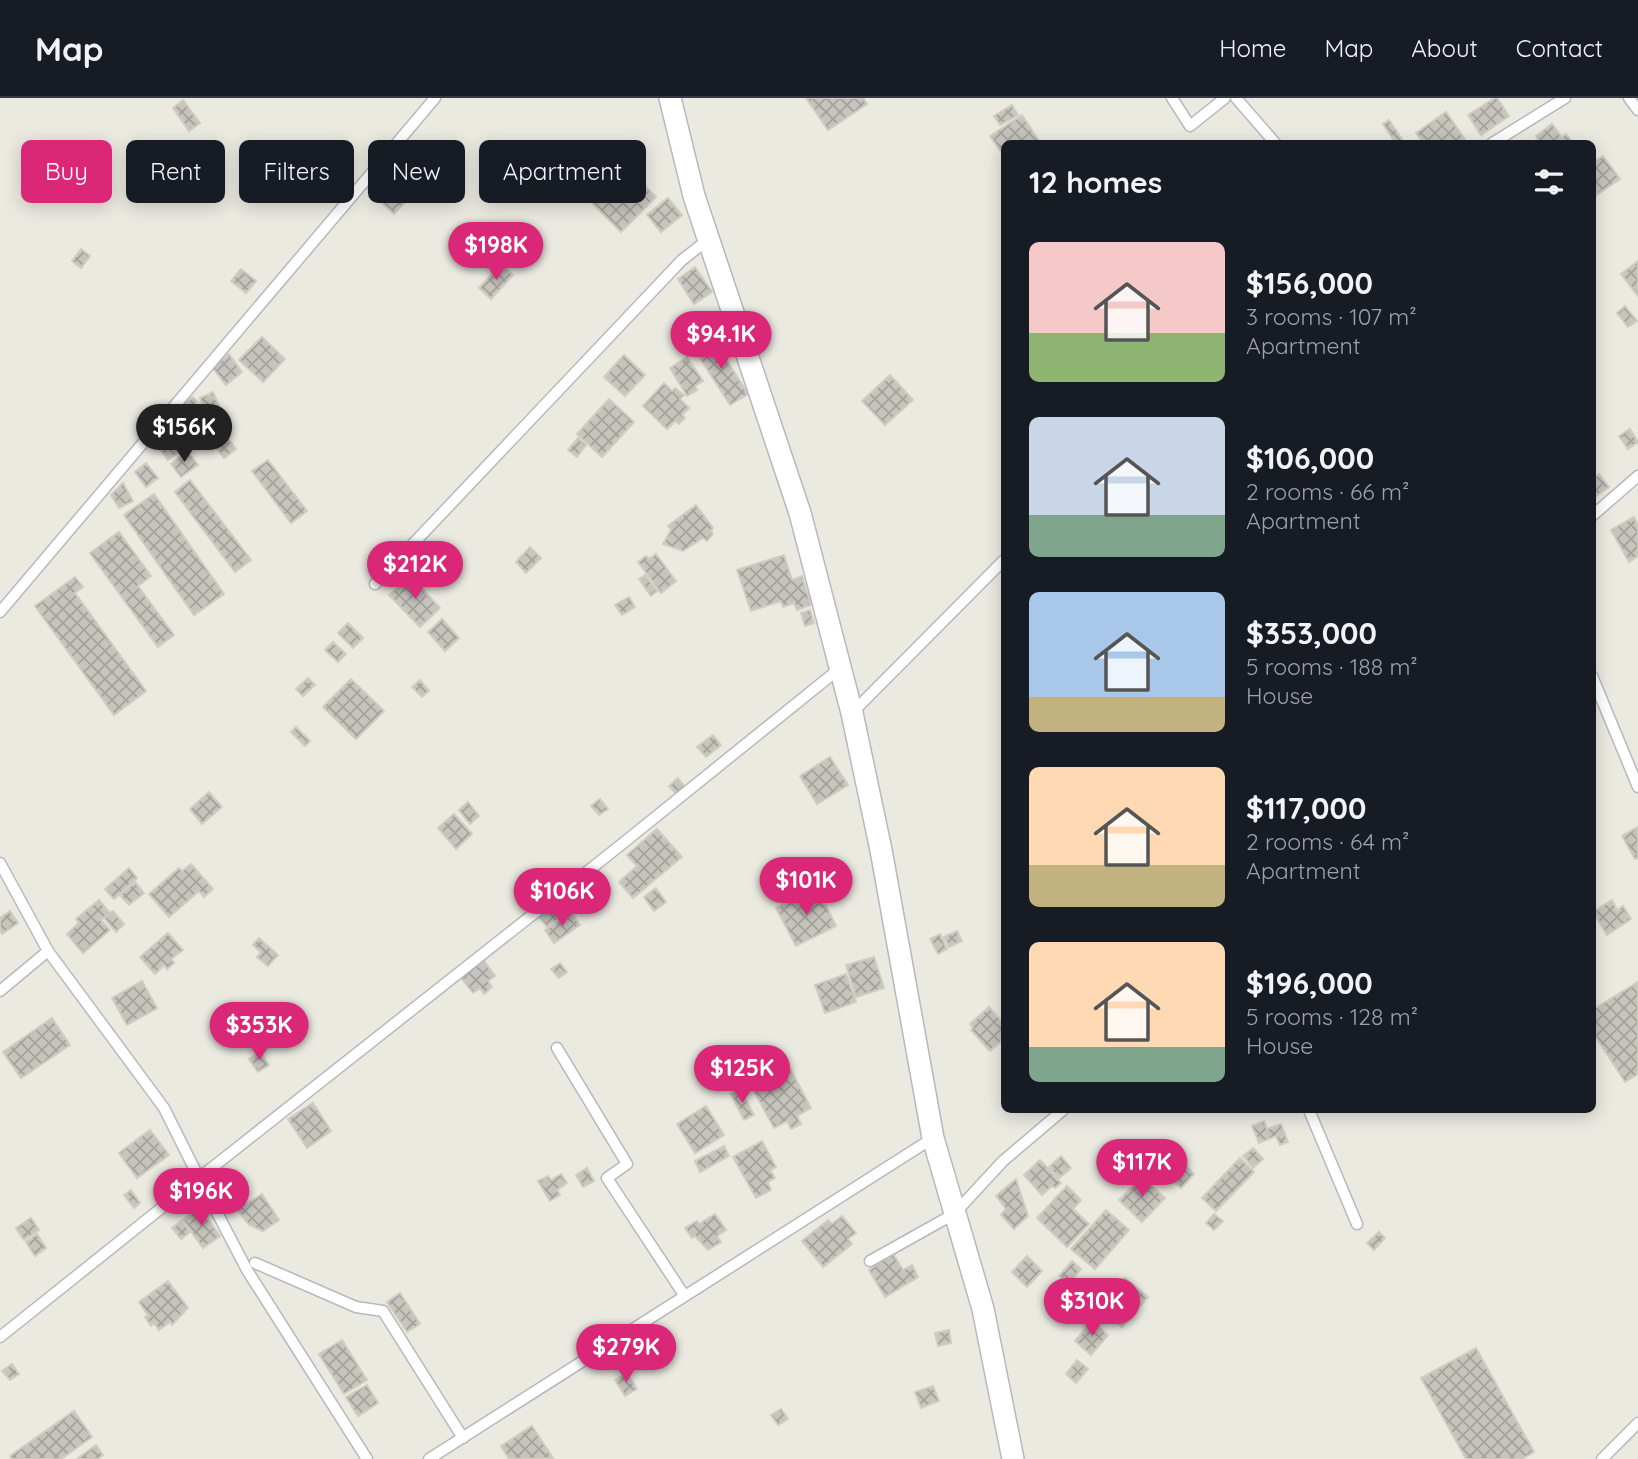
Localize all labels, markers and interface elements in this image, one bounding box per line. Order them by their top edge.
text: Map [35,28,103,69]
text: Home [1219,33,1286,63]
text: Map [1324,33,1373,63]
text: About [1411,33,1478,63]
text: Contact [1516,33,1603,63]
chip: Buy [21,140,112,203]
chip: Rent [126,140,225,203]
chip: Filters [239,140,354,203]
chip: New [368,140,465,203]
chip: Apartment [479,140,646,203]
text: 12 homes [1029,163,1162,201]
icon: filters [1530,163,1568,201]
pin: $198K [447,222,545,282]
text: $198K [464,230,528,259]
text: $156,000 [1246,264,1373,302]
icon: home [1085,270,1169,354]
text: 3 rooms · 107 m² [1246,302,1417,331]
pin: $94.1K [664,312,778,371]
text: $94.1K [687,319,755,348]
text: Apartment [1246,331,1360,360]
pin: $156K [135,404,233,464]
text: $156K [152,412,216,441]
text: $106,000 [1246,439,1374,477]
icon: home [1085,445,1169,529]
text: 2 rooms · 66 m² [1246,477,1409,506]
text: Apartment [1246,506,1360,535]
pin: $212K [366,542,464,601]
text: $212K [383,549,447,578]
text: $353,000 [1246,614,1377,652]
icon: home [1085,620,1169,704]
text: 5 rooms · 188 m² [1246,652,1418,681]
text: House [1246,681,1313,710]
text: $117,000 [1246,789,1366,827]
icon: home [1085,795,1169,879]
text: 2 rooms · 64 m² [1246,827,1409,856]
text: Apartment [1246,856,1360,885]
pin: $101K [757,858,855,917]
text: $101K [776,865,836,894]
pin: $106K [513,868,611,928]
text: $106K [530,876,594,905]
text: $196,000 [1246,964,1373,1002]
icon: home [1085,970,1169,1054]
pin: $353K [210,1002,308,1062]
text: 5 rooms · 128 m² [1246,1002,1418,1031]
text: $353K [226,1010,292,1039]
text: House [1246,1031,1313,1060]
pin: $125K [693,1046,791,1105]
text: $125K [710,1053,774,1082]
pin: $117K [1093,1140,1191,1199]
text: $117K [1112,1147,1172,1176]
pin: $196K [152,1168,250,1228]
text: $196K [169,1176,233,1205]
pin: $310K [1043,1278,1141,1338]
text: $310K [1060,1286,1124,1315]
pin: $279K [577,1324,675,1384]
text: $279K [592,1332,660,1361]

